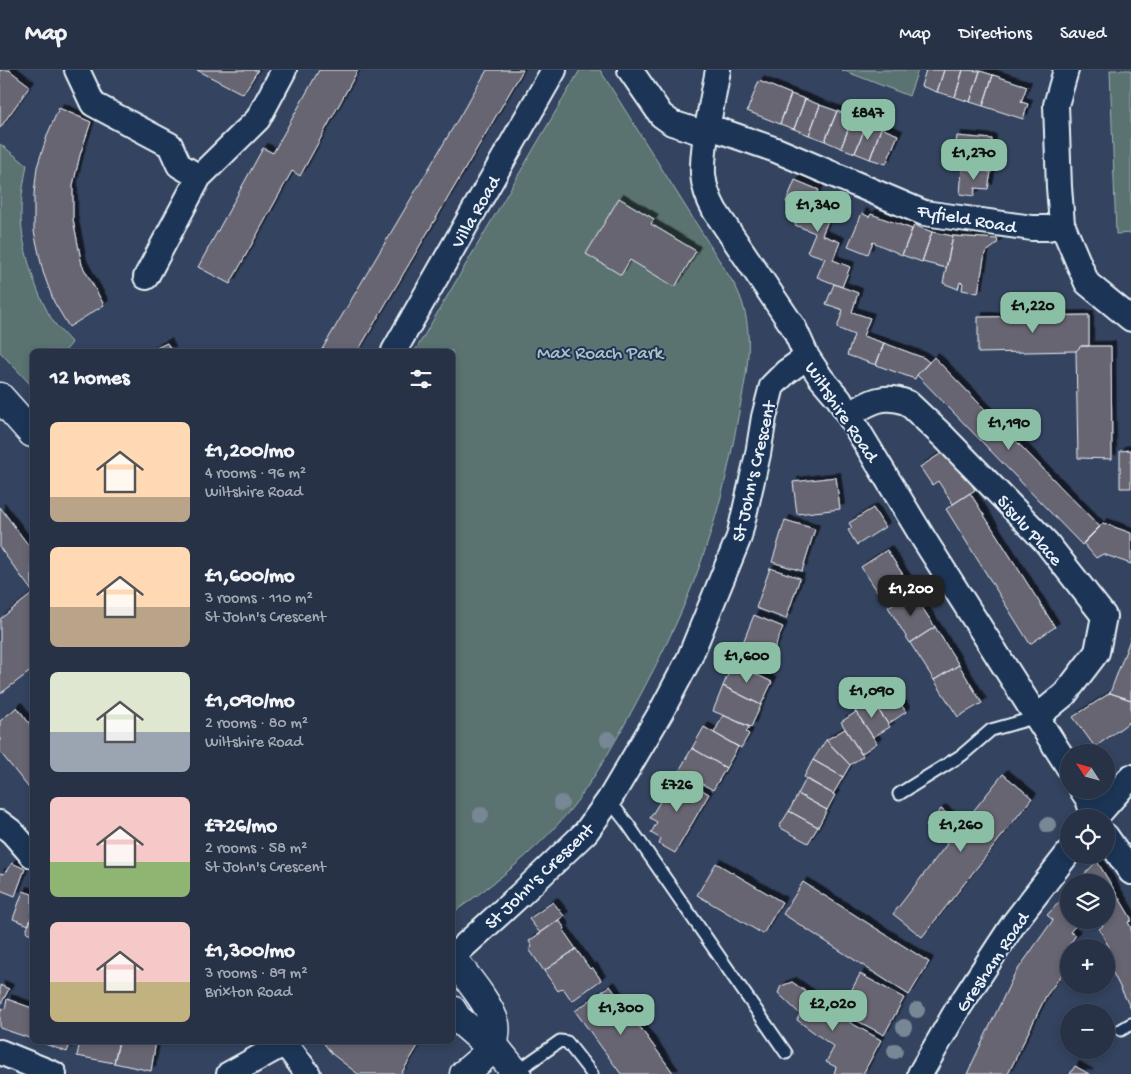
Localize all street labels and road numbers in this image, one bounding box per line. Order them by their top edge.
street label: Villa Road [447,171,508,254]
street label: Fyfield Road [914,200,1020,241]
street label: Wiltshire Road [798,358,883,469]
street label: St John's Crescent [728,397,783,544]
street label: Sisulu Place [990,491,1066,572]
street label: St John's Crescent [481,818,602,936]
street label: Gresham Road [952,907,1037,1017]

